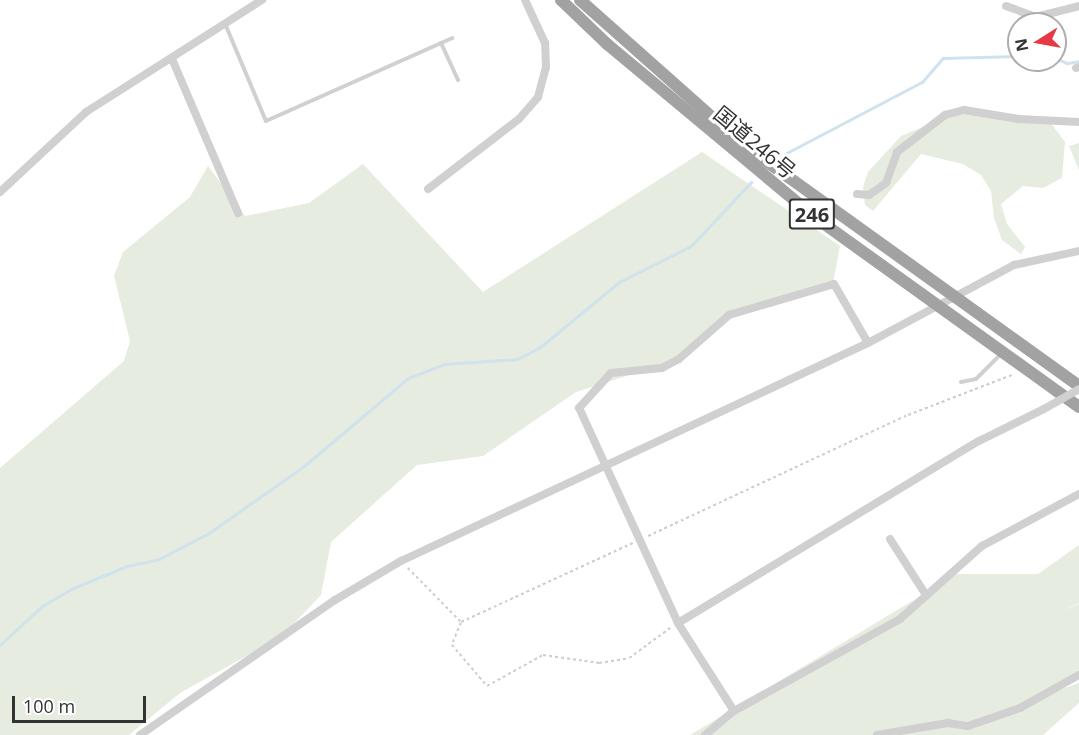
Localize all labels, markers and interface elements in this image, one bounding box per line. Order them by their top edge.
north arrow [1007,12,1067,72]
text: N [1009,37,1033,54]
street label: 国道246号 [709,101,801,183]
road number: 246 [788,197,836,231]
scale bar [15,684,148,722]
text: 100 m [23,694,75,718]

